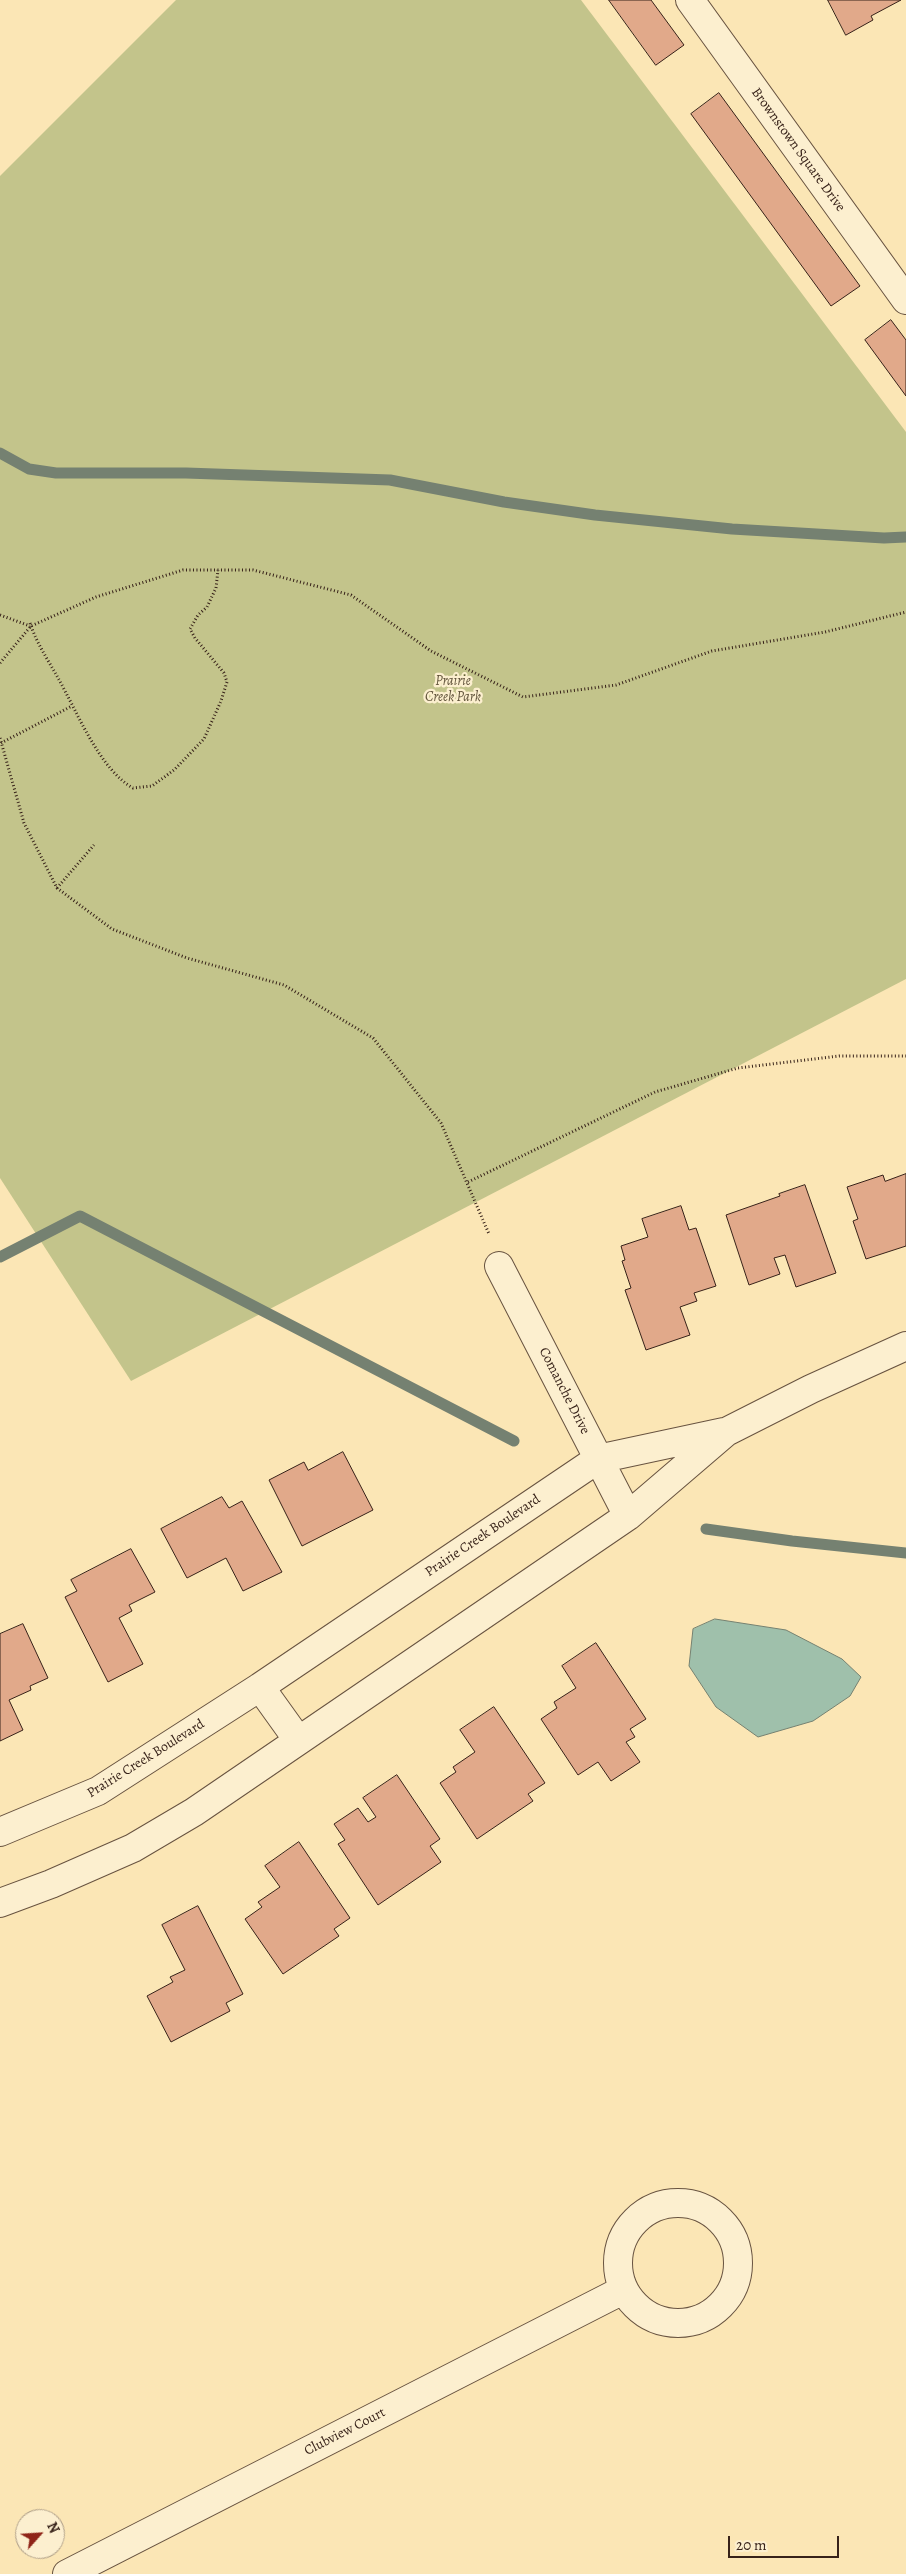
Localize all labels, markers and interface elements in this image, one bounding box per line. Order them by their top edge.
street label: Brownstown Square Drive [747,85,849,215]
park label: Prairie Creek Park [425,674,481,706]
street label: Comanche Drive [535,1345,593,1437]
street label: Prairie Creek Boulevard [422,1491,544,1581]
street label: Prairie Creek Boulevard [84,1716,208,1802]
street label: Clubview Court [302,2404,388,2460]
north arrow [15,2509,65,2559]
text: N [42,2519,64,2536]
scale bar [731,2526,842,2558]
text: 20 m [736,2535,767,2555]

